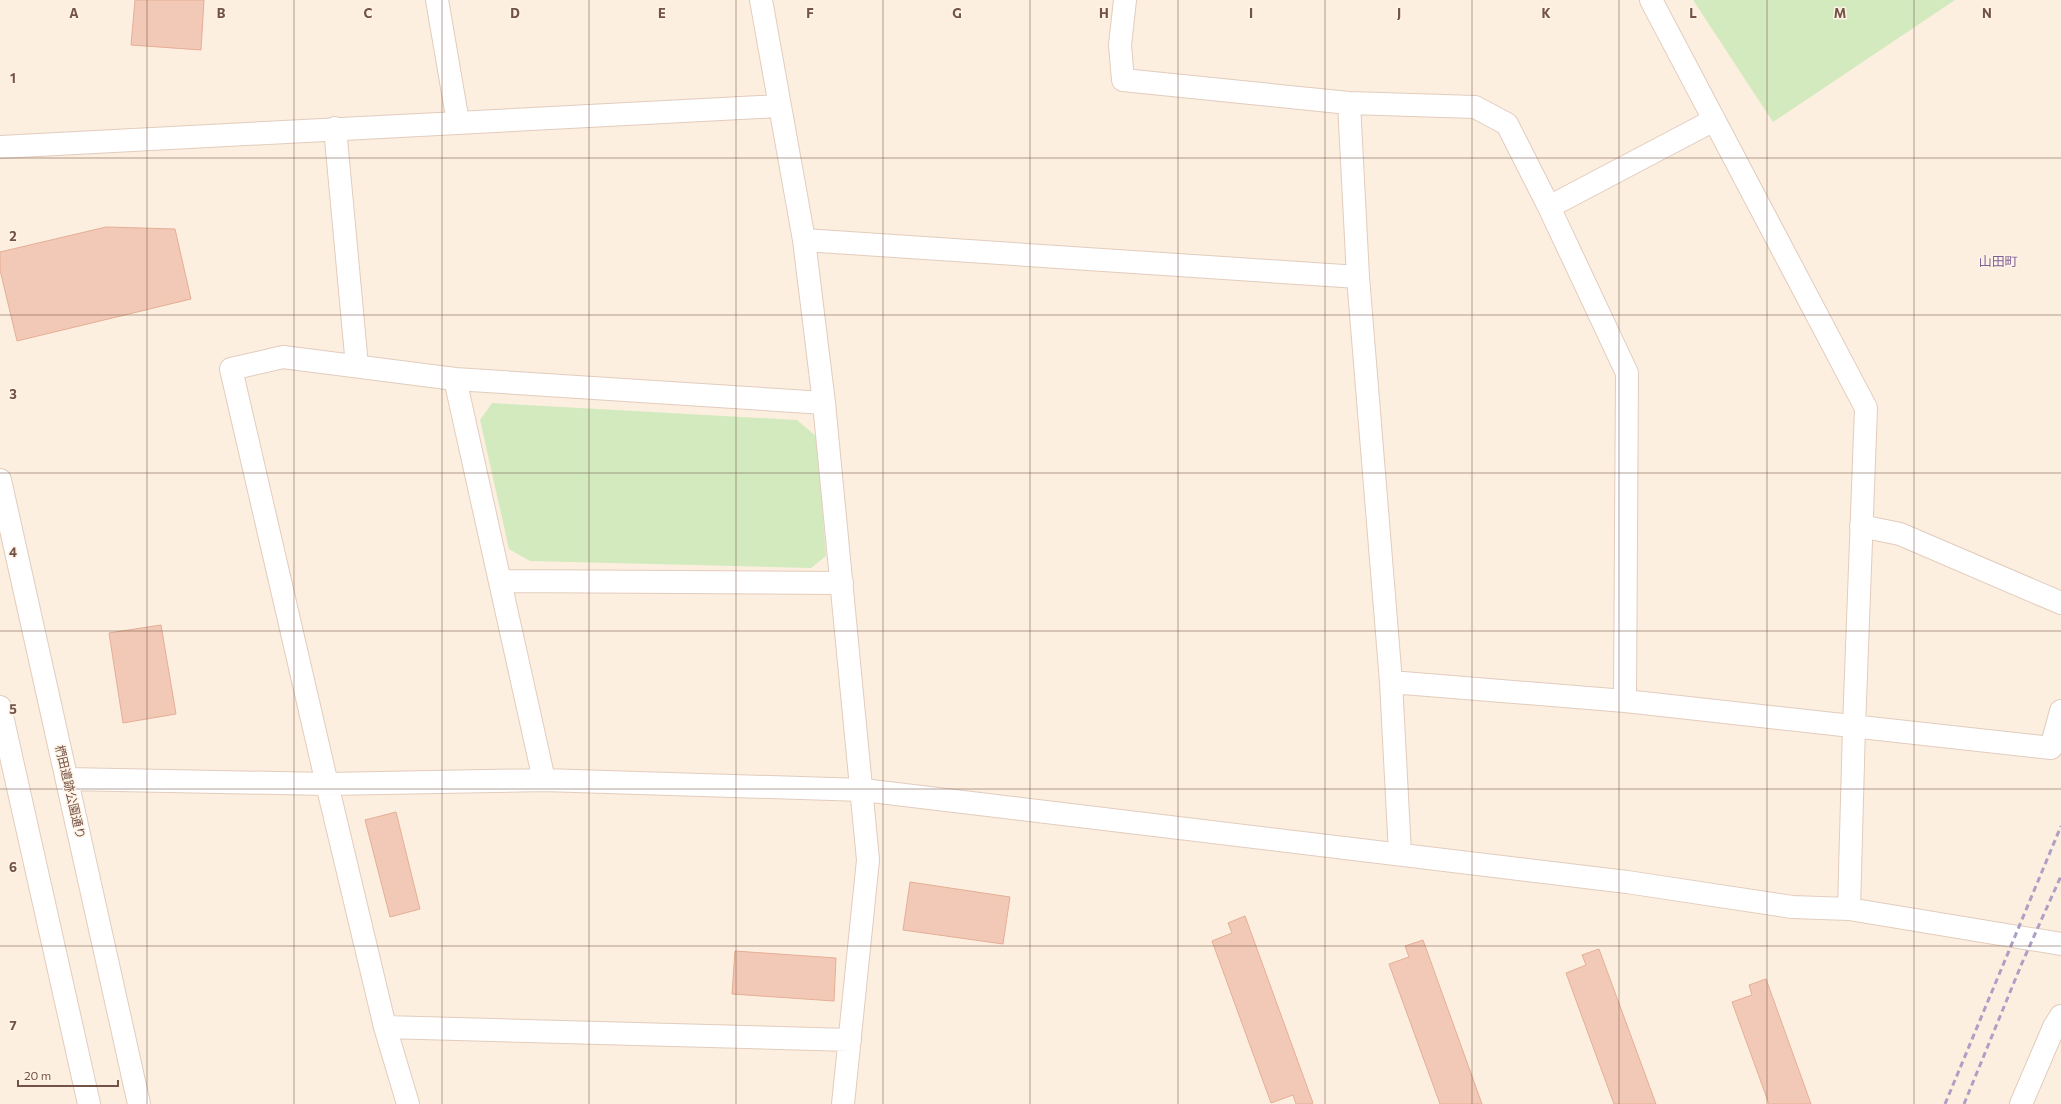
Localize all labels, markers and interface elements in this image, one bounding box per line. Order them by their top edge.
text: A [69,5,79,21]
text: B [217,5,226,21]
text: C [364,5,373,21]
text: D [510,5,520,21]
text: E [658,5,666,21]
text: F [806,5,814,21]
text: G [952,5,962,21]
text: H [1099,5,1109,21]
text: I [1249,5,1253,21]
text: J [1397,5,1401,21]
text: K [1541,5,1551,21]
text: L [1689,5,1697,21]
text: M [1834,5,1846,21]
text: N [1982,5,1992,21]
text: 1 [10,70,16,86]
text: 2 [9,228,17,244]
district label: 山田町 [1978,253,2018,269]
text: 3 [9,386,17,402]
text: 4 [9,544,17,560]
text: 5 [9,701,17,717]
street label: 椚田遺跡公園通り [53,743,89,840]
text: 6 [9,859,17,875]
text: 7 [9,1017,17,1033]
scale bar [18,1062,118,1088]
text: 20 m [24,1068,51,1082]

